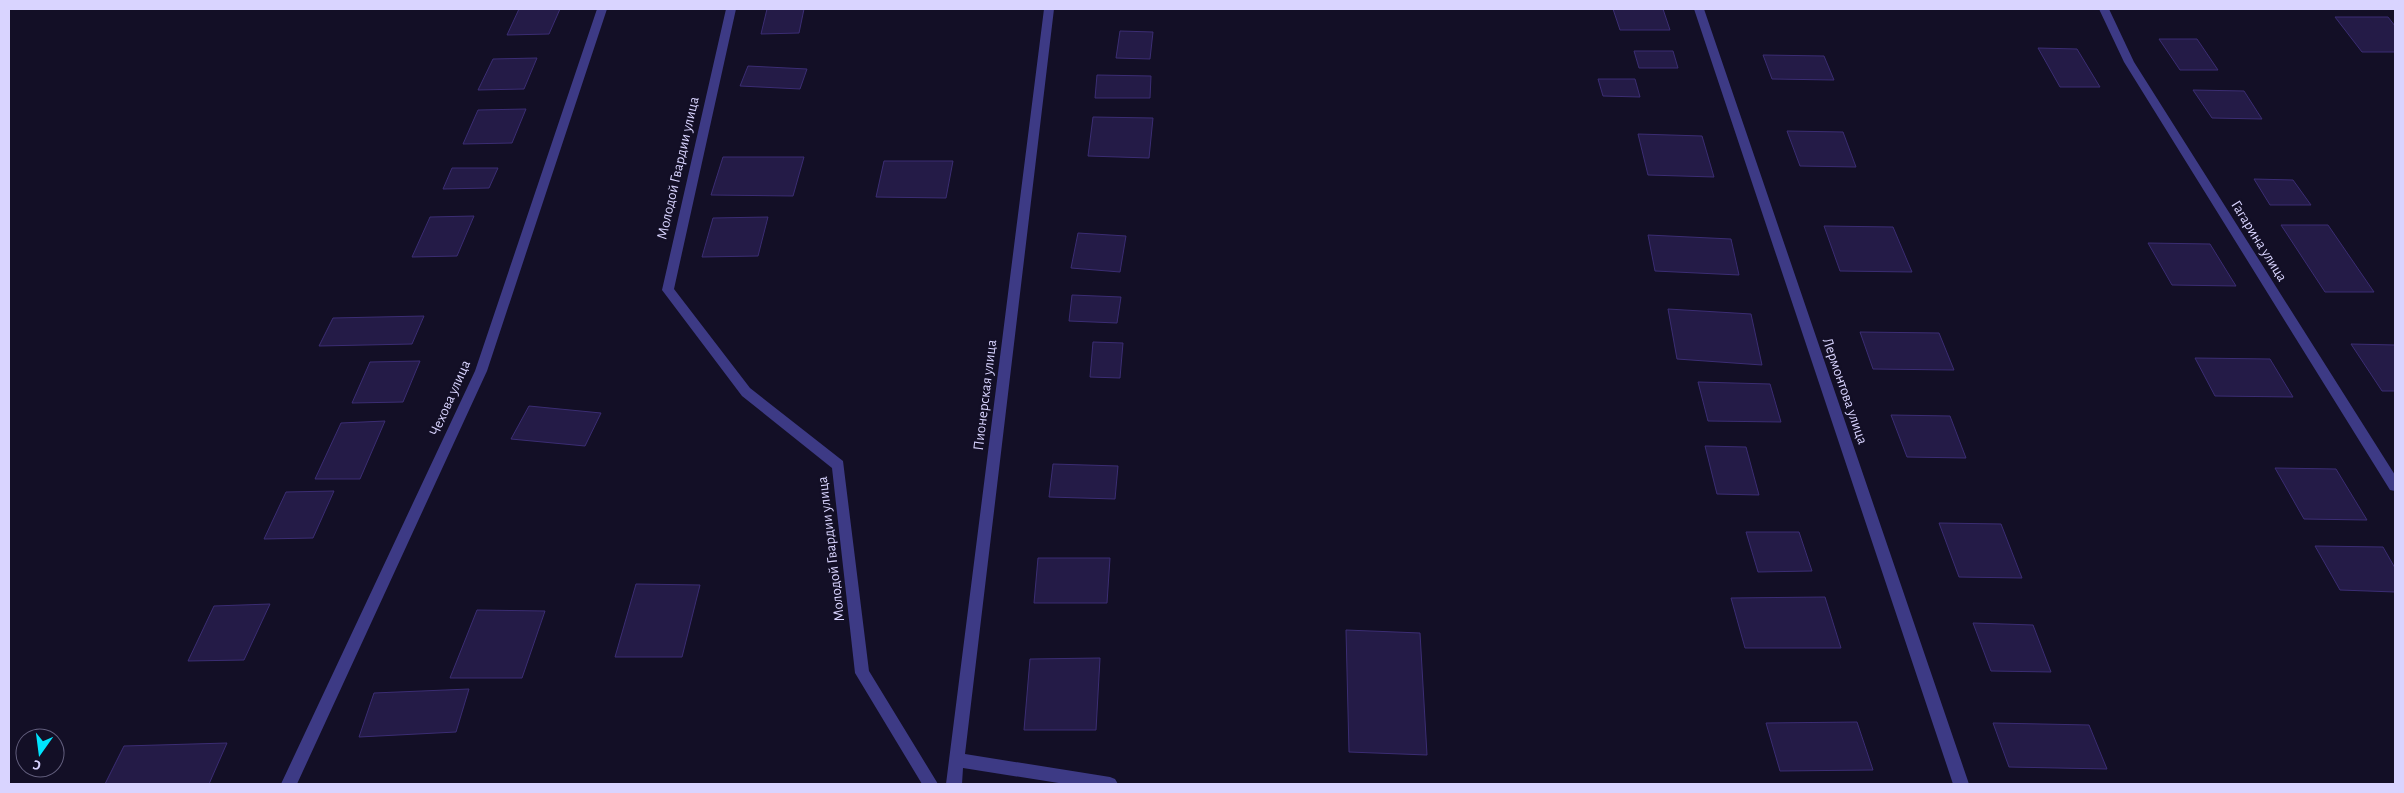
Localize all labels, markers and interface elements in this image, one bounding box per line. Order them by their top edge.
street label: Молодой Гвардии улица [654,95,702,241]
street label: Гагарина улица [2228,198,2290,284]
street label: Лермонтова улица [1820,336,1870,446]
street label: Пионерская улица [971,338,999,451]
street label: Чехова улица [427,358,473,438]
street label: Молодой Гвардии улица [815,475,847,622]
north arrow [15,728,65,778]
text: С [31,757,43,772]

